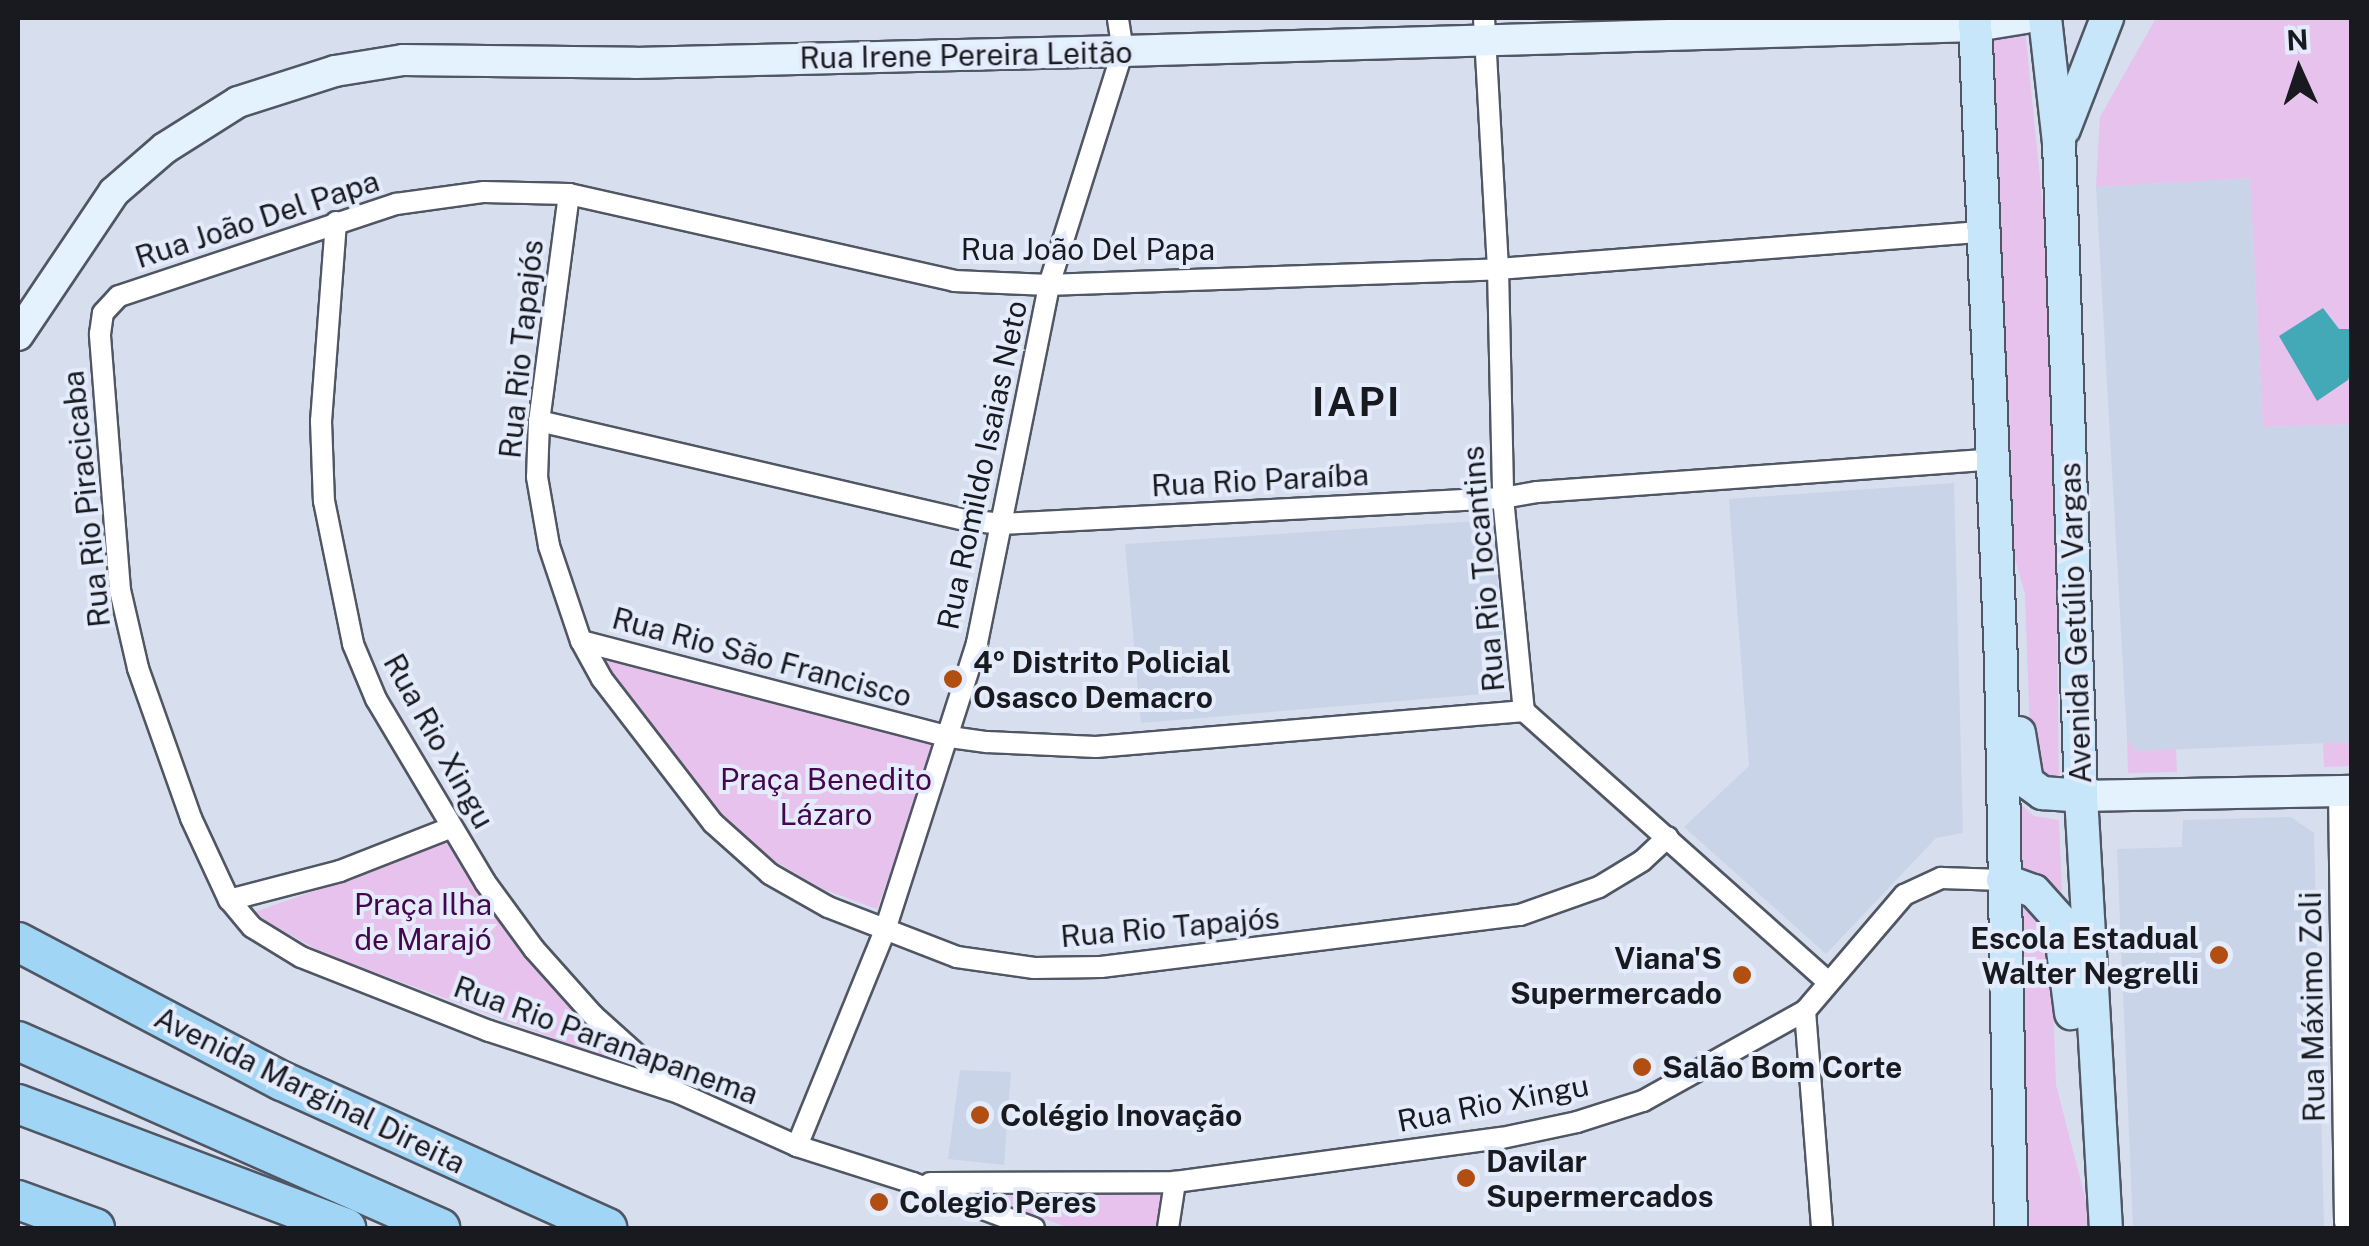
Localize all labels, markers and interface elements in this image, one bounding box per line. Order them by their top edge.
north arrow [2249,20,2349,120]
text: N [2286,22,2309,57]
street label: Rua Irene Pereira Leitão [799,34,1133,76]
street label: Rua João Del Papa [130,163,384,275]
street label: Rua João Del Papa [961,231,1215,267]
street label: Rua Rio Tapajós [492,238,550,460]
street label: Rua Romildo Isaias Neto [929,297,1035,633]
street label: Rua Rio Piracicaba [55,369,117,629]
district label: IAPI [1312,378,1402,426]
street label: Rua Rio Tocantins [1454,445,1512,693]
street label: Rua Rio Paraíba [1150,456,1370,504]
street label: Avenida Getúlio Vargas [2051,461,2099,785]
street label: Rua Rio São Francisco [608,600,916,714]
place label: 4º Distrito Policial Osasco Demacro [973,644,1231,714]
street label: Rua Rio Xingu [376,647,502,835]
marker: 4º Distrito Policial Osasco Demacro [942,668,964,690]
park label: Praça Benedito Lázaro [720,761,932,832]
park label: Praça Ilha de Marajó [354,886,492,956]
street label: Rua Máximo Zoli [2292,891,2332,1123]
street label: Rua Rio Tapajós [1059,899,1281,955]
place label: Escola Estadual Walter Negrelli [1970,920,2199,990]
place label: Viana'S Supermercado [1510,940,1722,1010]
marker: Escola Estadual Walter Negrelli [2208,944,2230,966]
marker: Viana'S Supermercado [1731,964,1753,986]
street label: Rua Rio Paranapanema [449,968,763,1112]
street label: Avenida Marginal Direita [149,999,471,1181]
place label: Salão Bom Corte [1662,1049,1902,1085]
marker: Salão Bom Corte [1631,1056,1653,1078]
street label: Rua Rio Xingu [1394,1067,1592,1139]
place label: Colégio Inovação [1000,1097,1242,1133]
marker: Colégio Inovação [969,1104,991,1126]
place label: Davilar Supermercados [1486,1143,1714,1214]
marker: Davilar Supermercados [1455,1167,1477,1189]
place label: Colegio Peres [899,1184,1097,1220]
marker: Colegio Peres [868,1191,890,1213]

